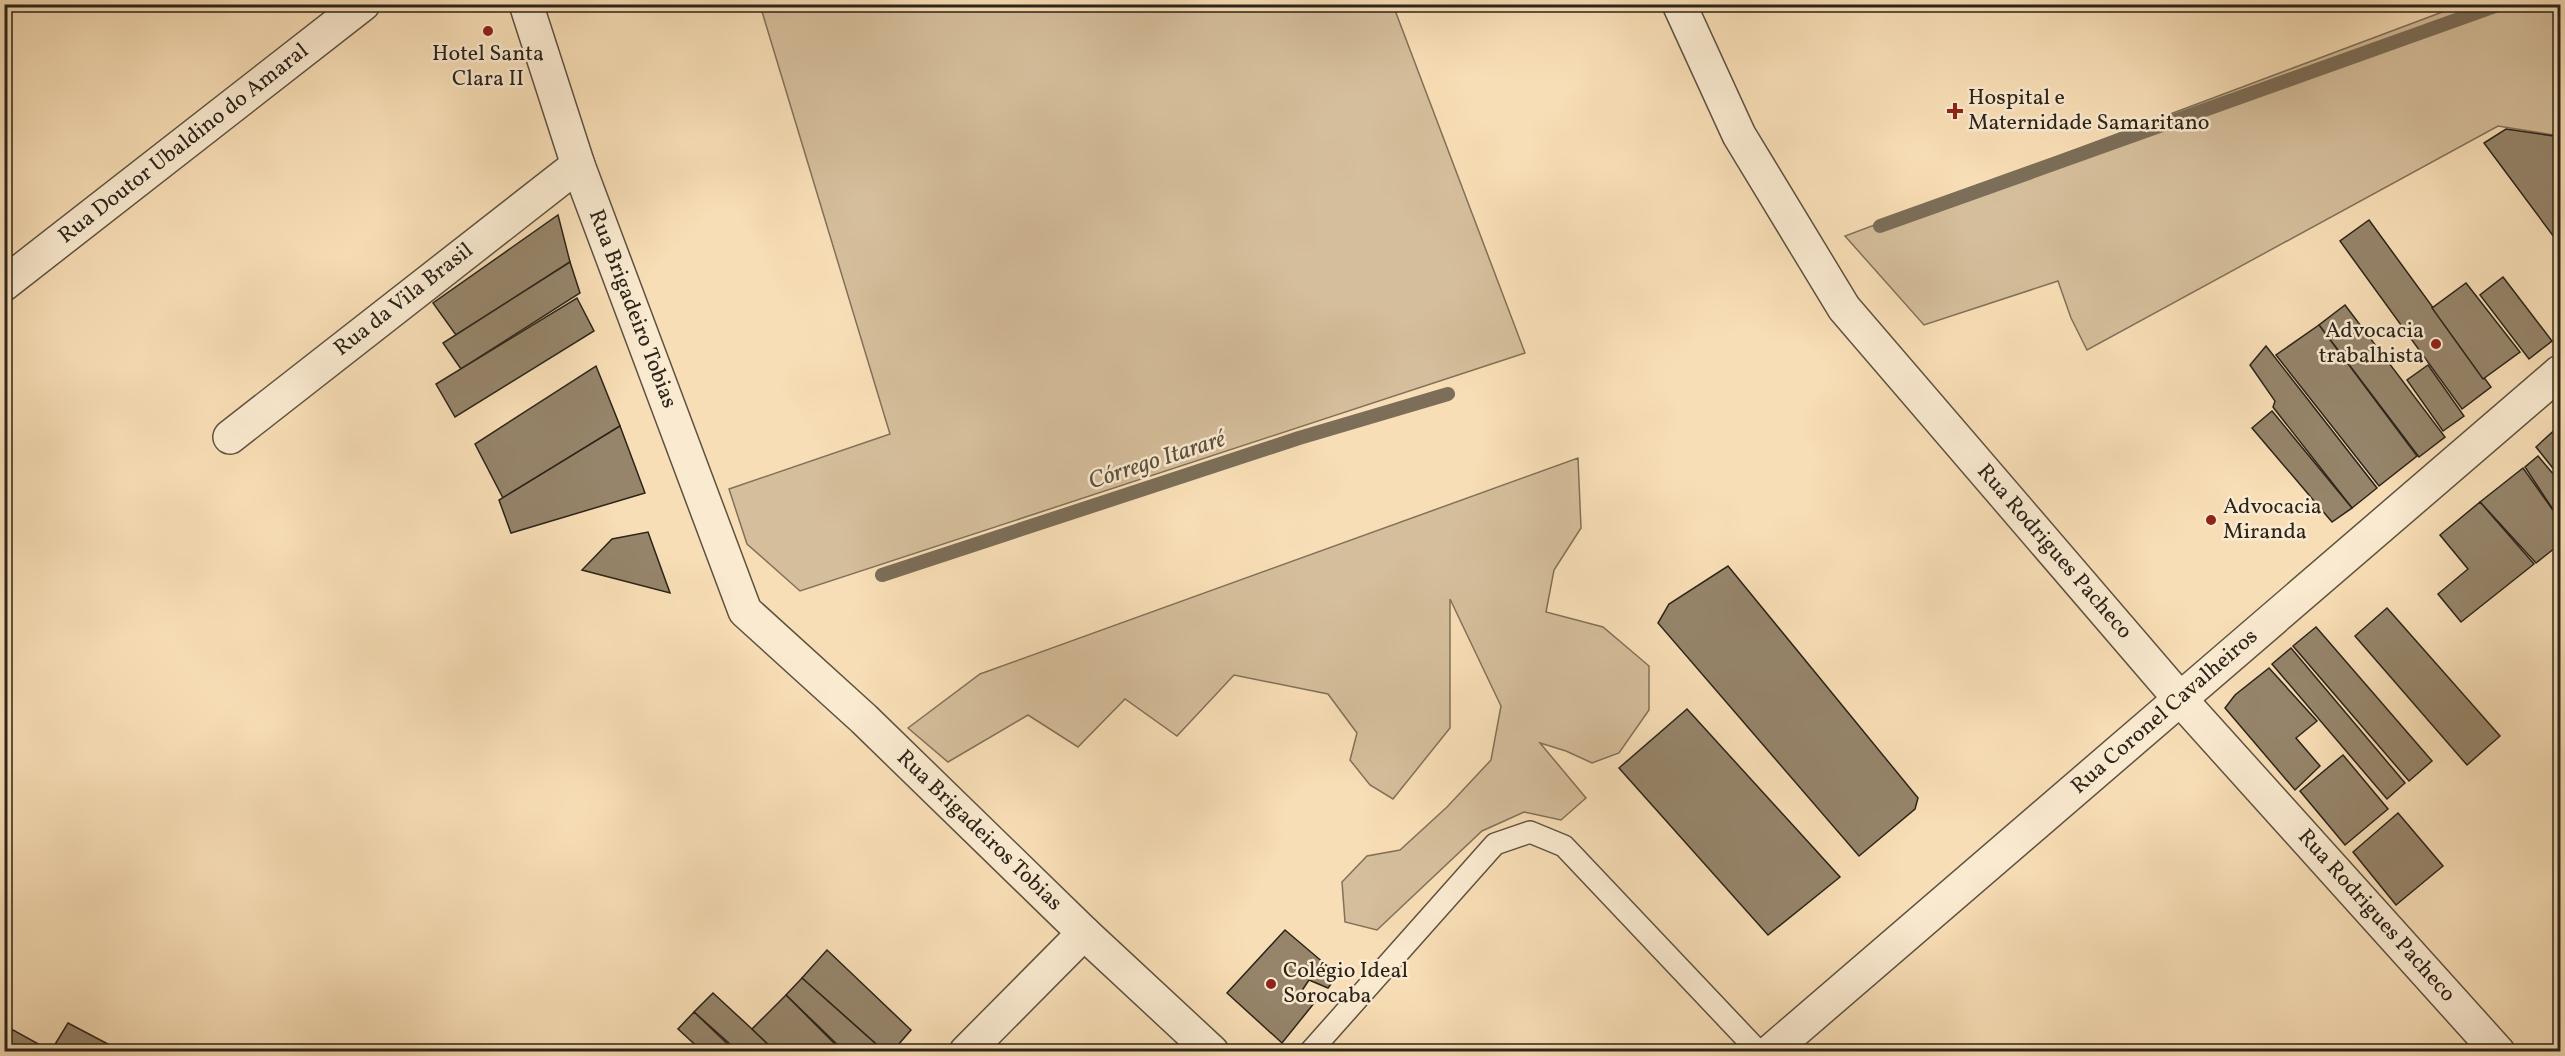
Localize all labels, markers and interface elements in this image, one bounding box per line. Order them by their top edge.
marker: Hotel Santa Clara II [481,24,495,38]
street label: Rua Doutor Ubaldino do Amaral [52,36,316,252]
place label: Hotel Santa Clara II [432,39,544,95]
place label: Hospital e Maternidade Samaritano [1968,83,2210,139]
marker: Hospital e Maternidade Samaritano [1946,102,1964,120]
street label: Rua Brigadeiro Tobias [580,205,684,413]
street label: Rua da Vila Brasil [328,236,480,364]
place label: Advocacia trabalhista [2319,316,2424,372]
marker: Advocacia trabalhista [2429,337,2443,351]
water label: Córrego Itararé [1084,422,1231,499]
street label: Rua Rodrigues Pacheco [1969,458,2139,646]
place label: Advocacia Miranda [2223,492,2322,548]
marker: Advocacia Miranda [2204,513,2218,527]
street label: Rua Coronel Cavalheiros [2065,622,2265,802]
street label: Rua Brigadeiros Tobias [889,743,1069,919]
street label: Rua Rodrigues Pacheco [2290,823,2462,1009]
place label: Colégio Ideal Sorocaba [1283,956,1408,1012]
marker: Colégio Ideal Sorocaba [1264,977,1278,991]

